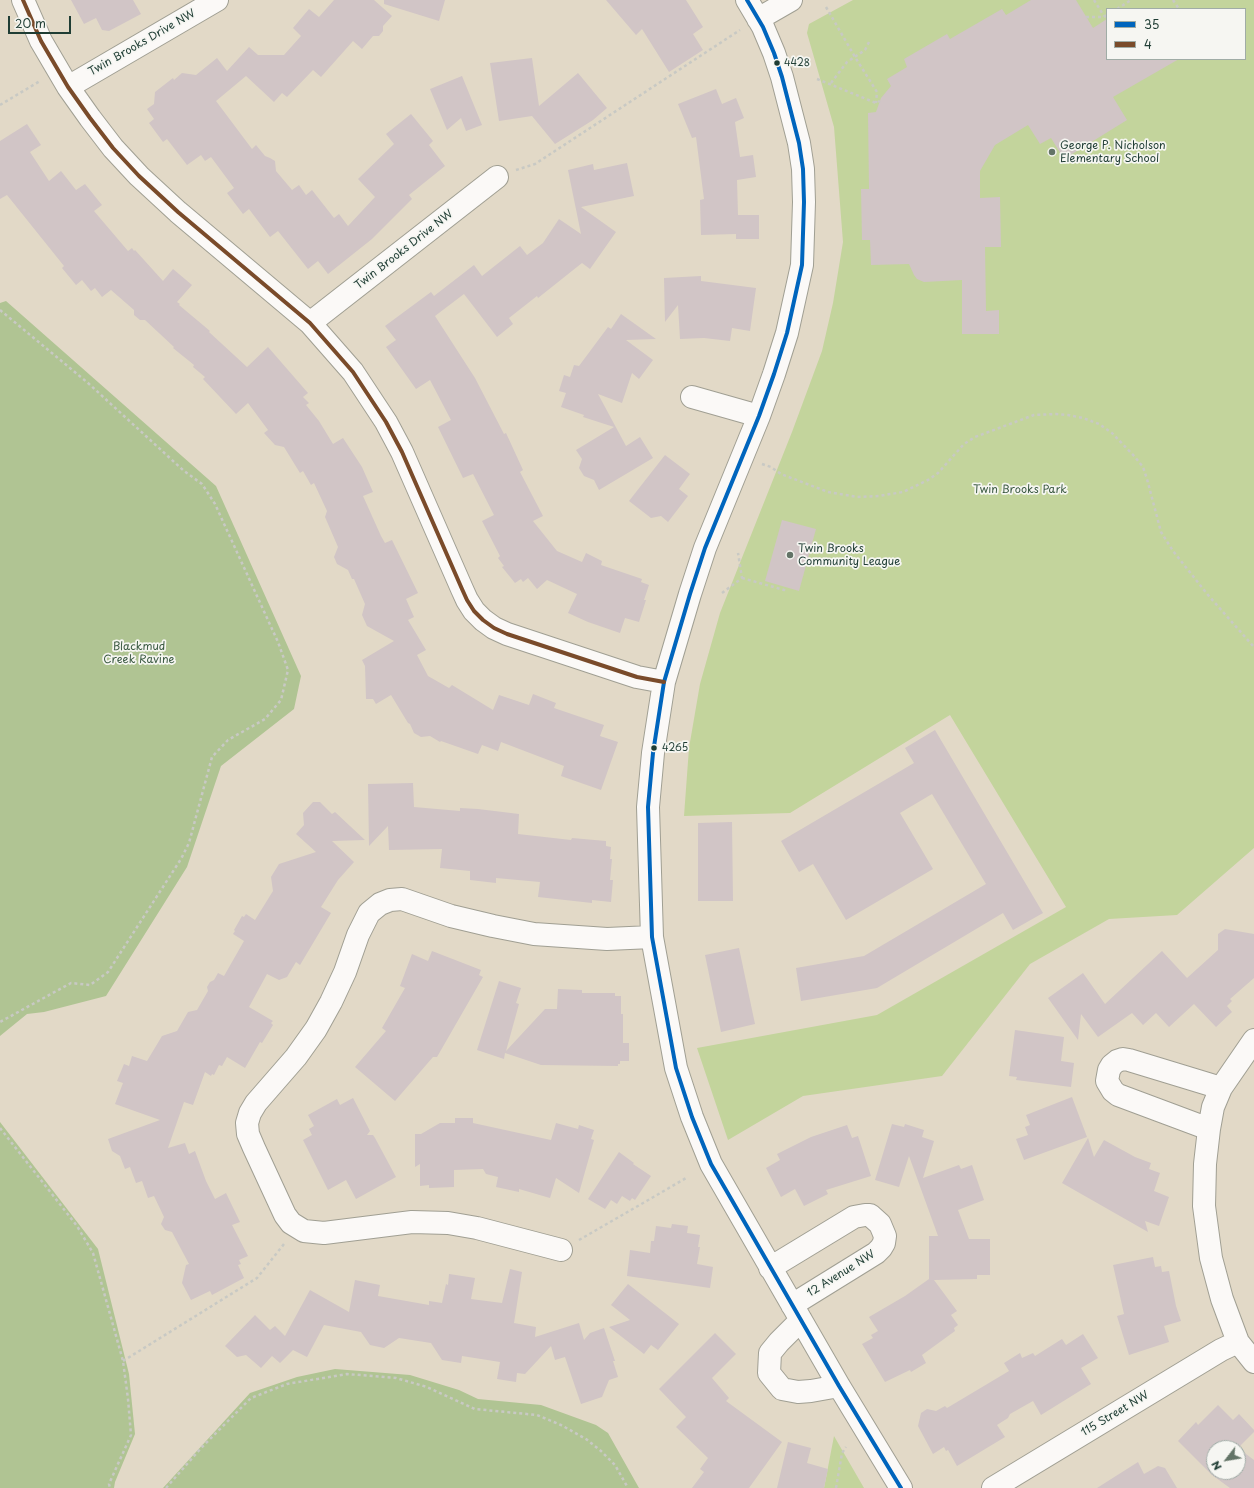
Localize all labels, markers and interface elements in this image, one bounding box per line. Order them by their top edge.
street label: Twin Brooks Drive NW [86,7,198,79]
scale bar [10,8,73,34]
legend [1106,8,1246,60]
text: 20 m [15,14,46,32]
text: 35 [1144,15,1159,33]
text: 4 [1144,35,1152,53]
place label: 4428 [784,57,810,69]
marker: 4428 [772,58,782,68]
place label: George P. Nicholson Elementary School [1060,139,1166,165]
marker: George P. Nicholson Elementary School [1047,147,1057,157]
street label: Twin Brooks Drive NW [352,208,456,292]
park label: Twin Brooks Park [973,483,1067,497]
place label: Twin Brooks Community League [798,542,900,568]
marker: Twin Brooks Community League [785,550,795,560]
park label: Blackmud Creek Ravine [103,640,175,666]
place label: 4265 [662,742,688,754]
marker: 4265 [649,743,659,753]
street label: 12 Avenue NW [805,1248,877,1300]
street label: 115 Street NW [1079,1389,1151,1439]
north arrow [1206,1440,1246,1480]
text: N [1207,1458,1226,1474]

